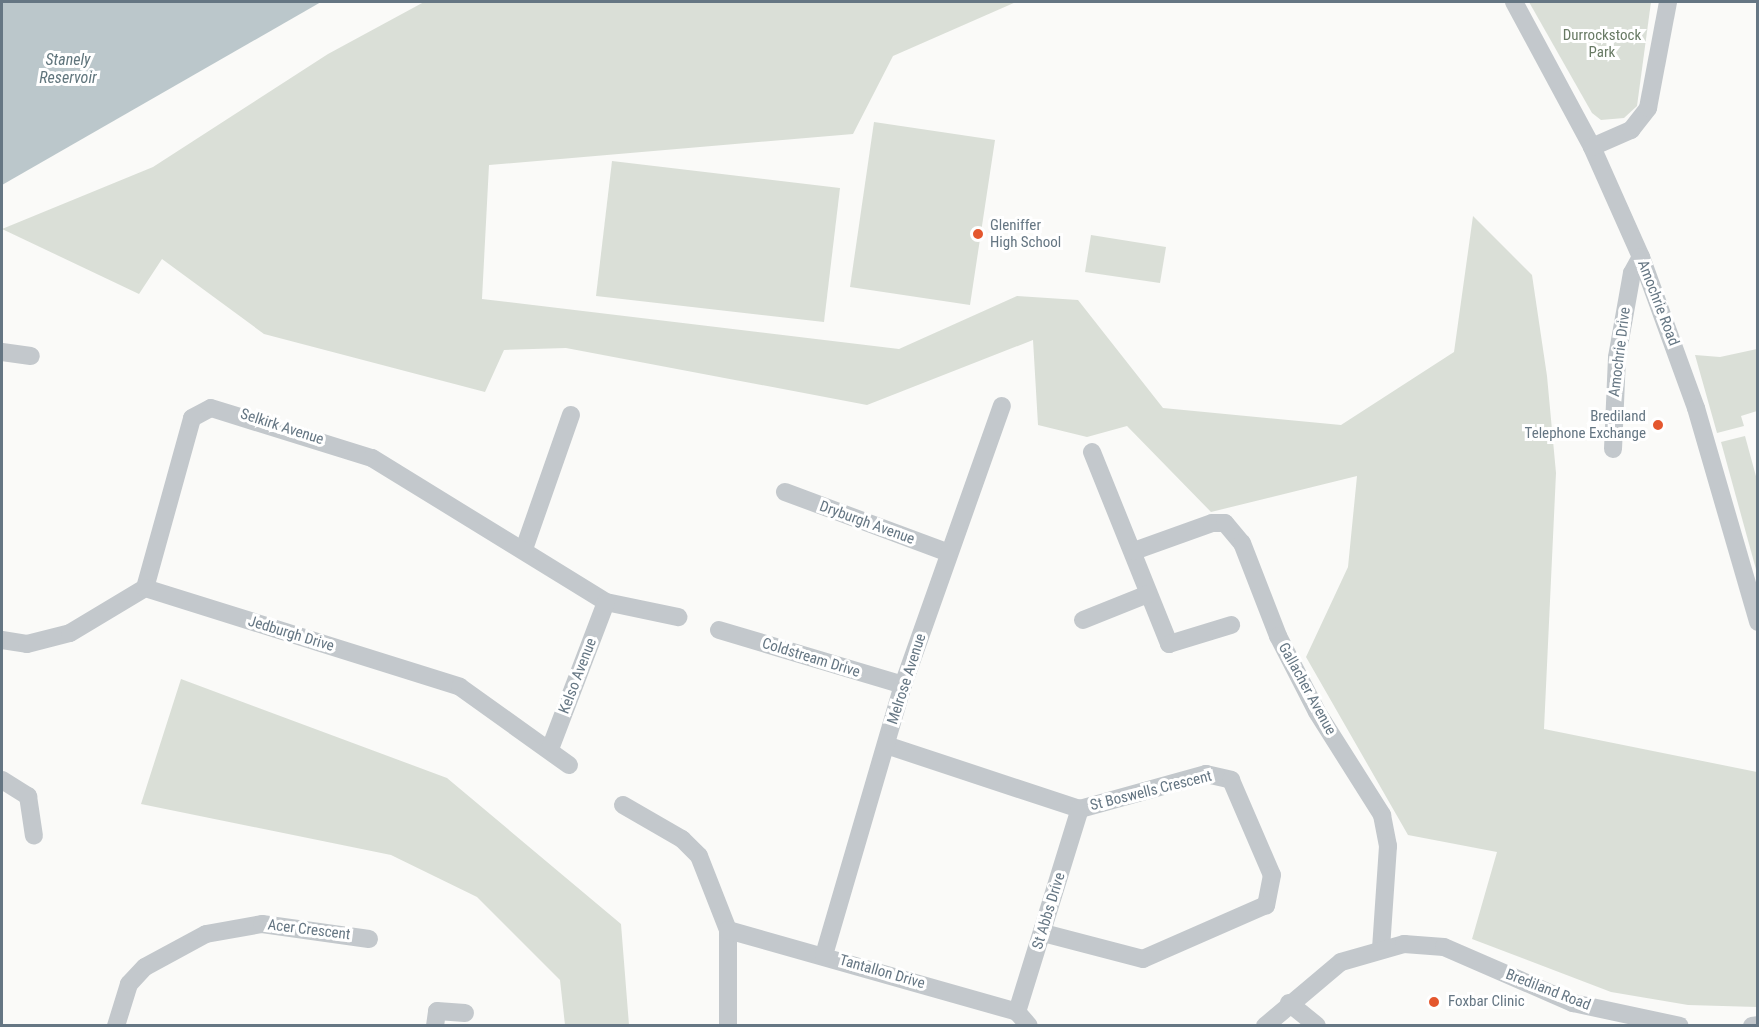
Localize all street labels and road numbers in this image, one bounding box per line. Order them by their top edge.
street label: Amochrie Road [1633,258,1683,348]
street label: Amochrie Drive [1606,306,1634,398]
street label: Selkirk Avenue [238,405,326,449]
street label: Dryburgh Avenue [817,497,917,549]
street label: Jedburgh Drive [246,612,336,656]
street label: Melrose Avenue [884,631,930,727]
street label: Coldstream Drive [760,635,862,681]
street label: Kelso Avenue [555,636,601,716]
street label: Gallacher Avenue [1274,640,1340,738]
street label: St Boswells Crescent [1088,767,1214,815]
street label: St Abbs Drive [1029,870,1069,952]
street label: Acer Crescent [267,916,351,944]
street label: Tantallon Drive [837,951,927,993]
street label: Brediland Road [1503,966,1593,1014]

